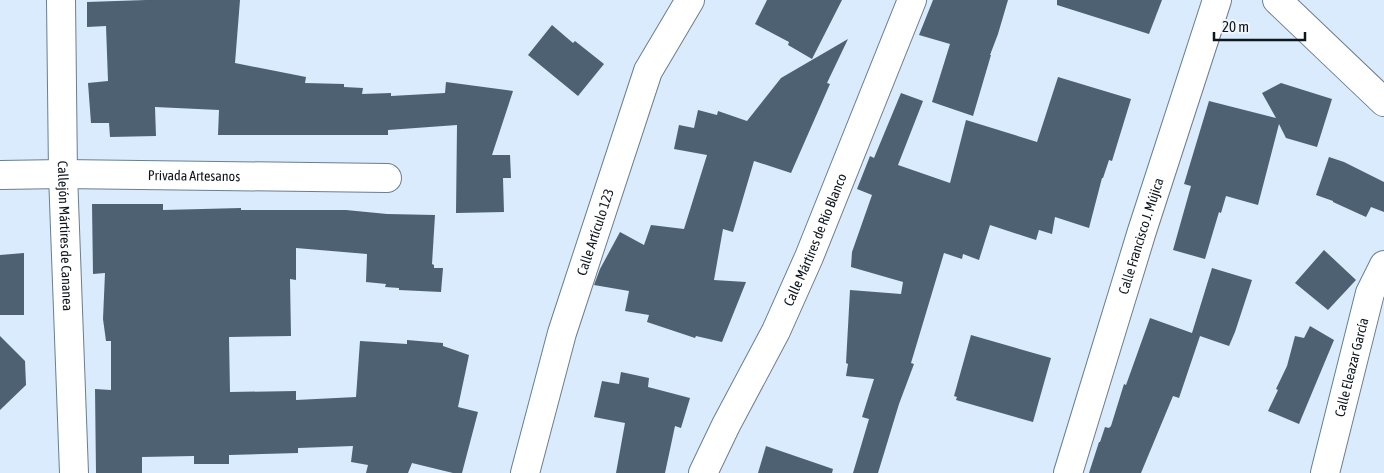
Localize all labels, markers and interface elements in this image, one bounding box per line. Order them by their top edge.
scale bar [1214,10,1305,42]
text: 20 m [1222,18,1249,35]
street label: Callejón Mártires de Cananea [55,161,76,311]
street label: Privada Artesanos [148,167,240,184]
street label: Calle Mártires de Río Blanco [780,171,850,308]
street label: Calle Francisco J. Mújica [1115,176,1167,296]
street label: Calle Artículo 123 [573,187,617,278]
street label: Calle Eleazar García [1331,316,1372,418]

